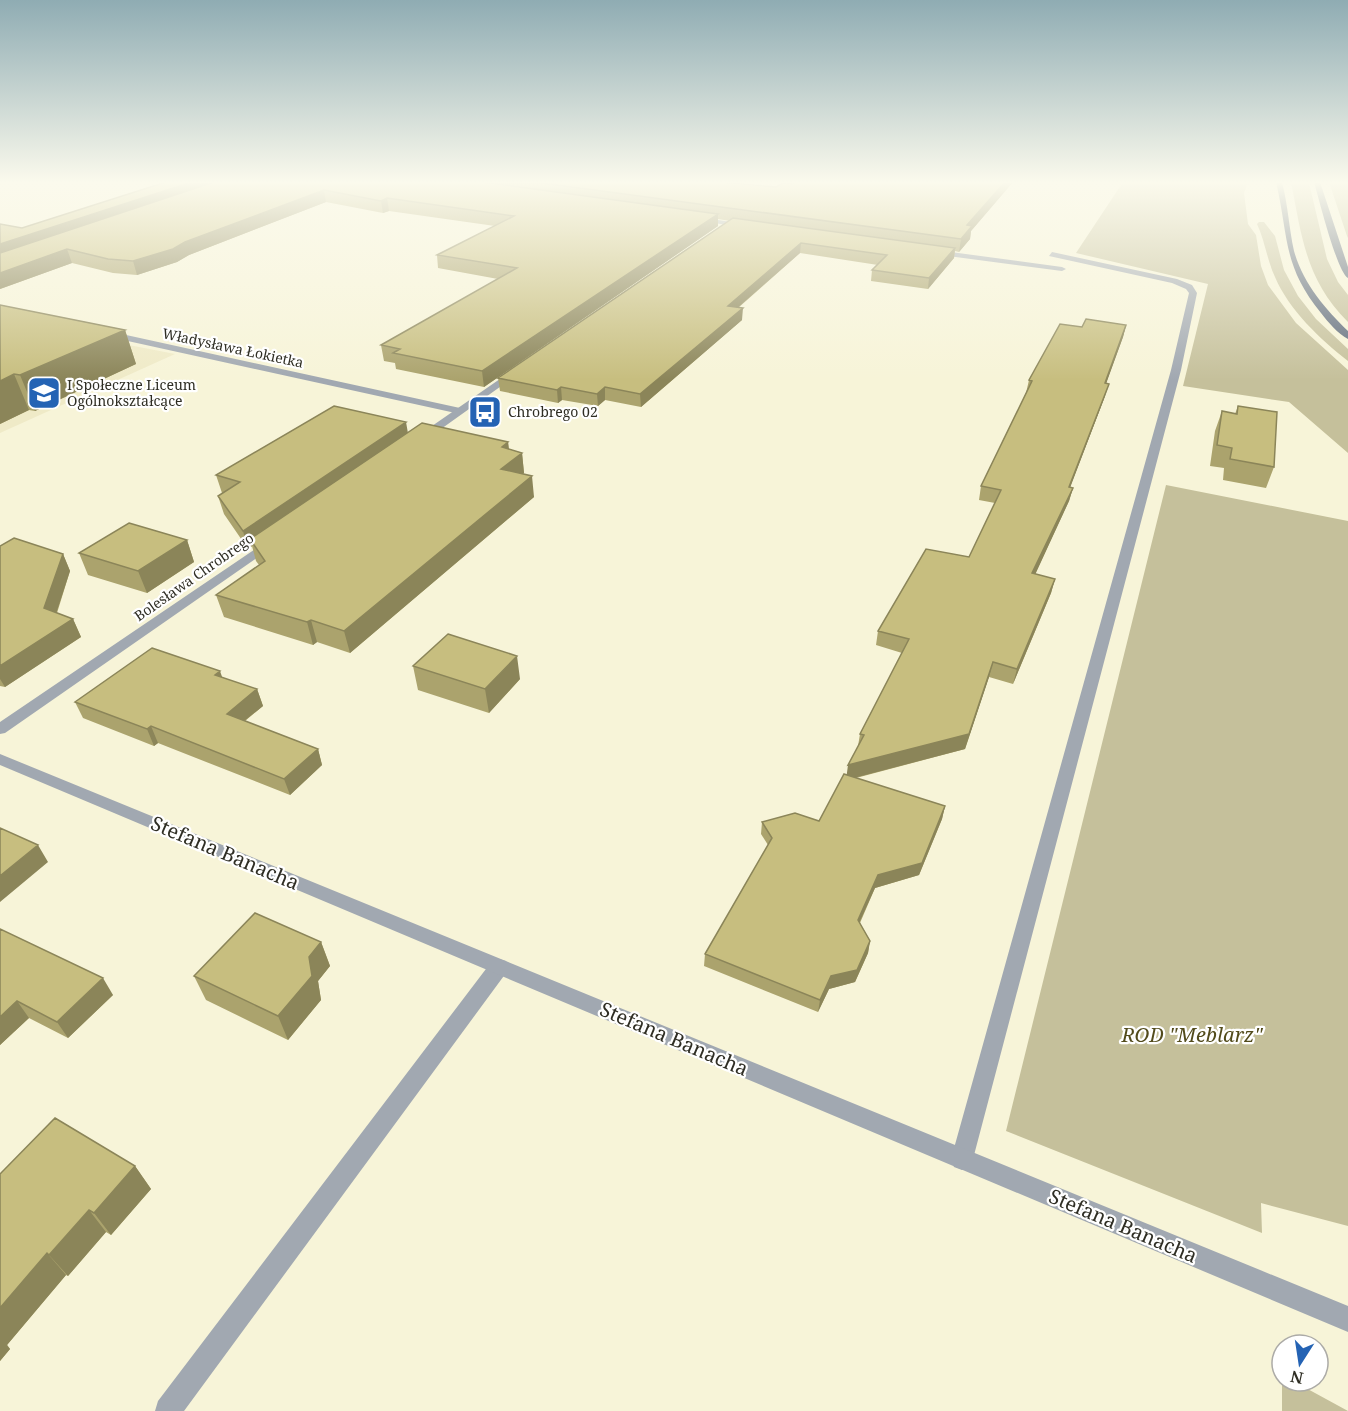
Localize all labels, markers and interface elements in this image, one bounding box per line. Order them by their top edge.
street label: Władysława Łokietka [161,323,306,372]
school or university icon: I Społeczne Liceum Ogólnokształcące [26,375,62,411]
place label: I Społeczne Liceum Ogólnokształcące [67,375,196,410]
bus stop icon: Chrobrego 02 [467,394,503,430]
place label: Chrobrego 02 [508,402,598,421]
street label: Bolesława Chrobrego [130,528,257,625]
street label: Stefana Banacha [147,809,304,896]
street label: Stefana Banacha [596,995,753,1082]
park label: ROD "Meblarz" [1121,1021,1263,1048]
street label: Stefana Banacha [1045,1182,1202,1269]
north arrow [1270,1333,1330,1393]
text: N [1288,1366,1305,1390]

